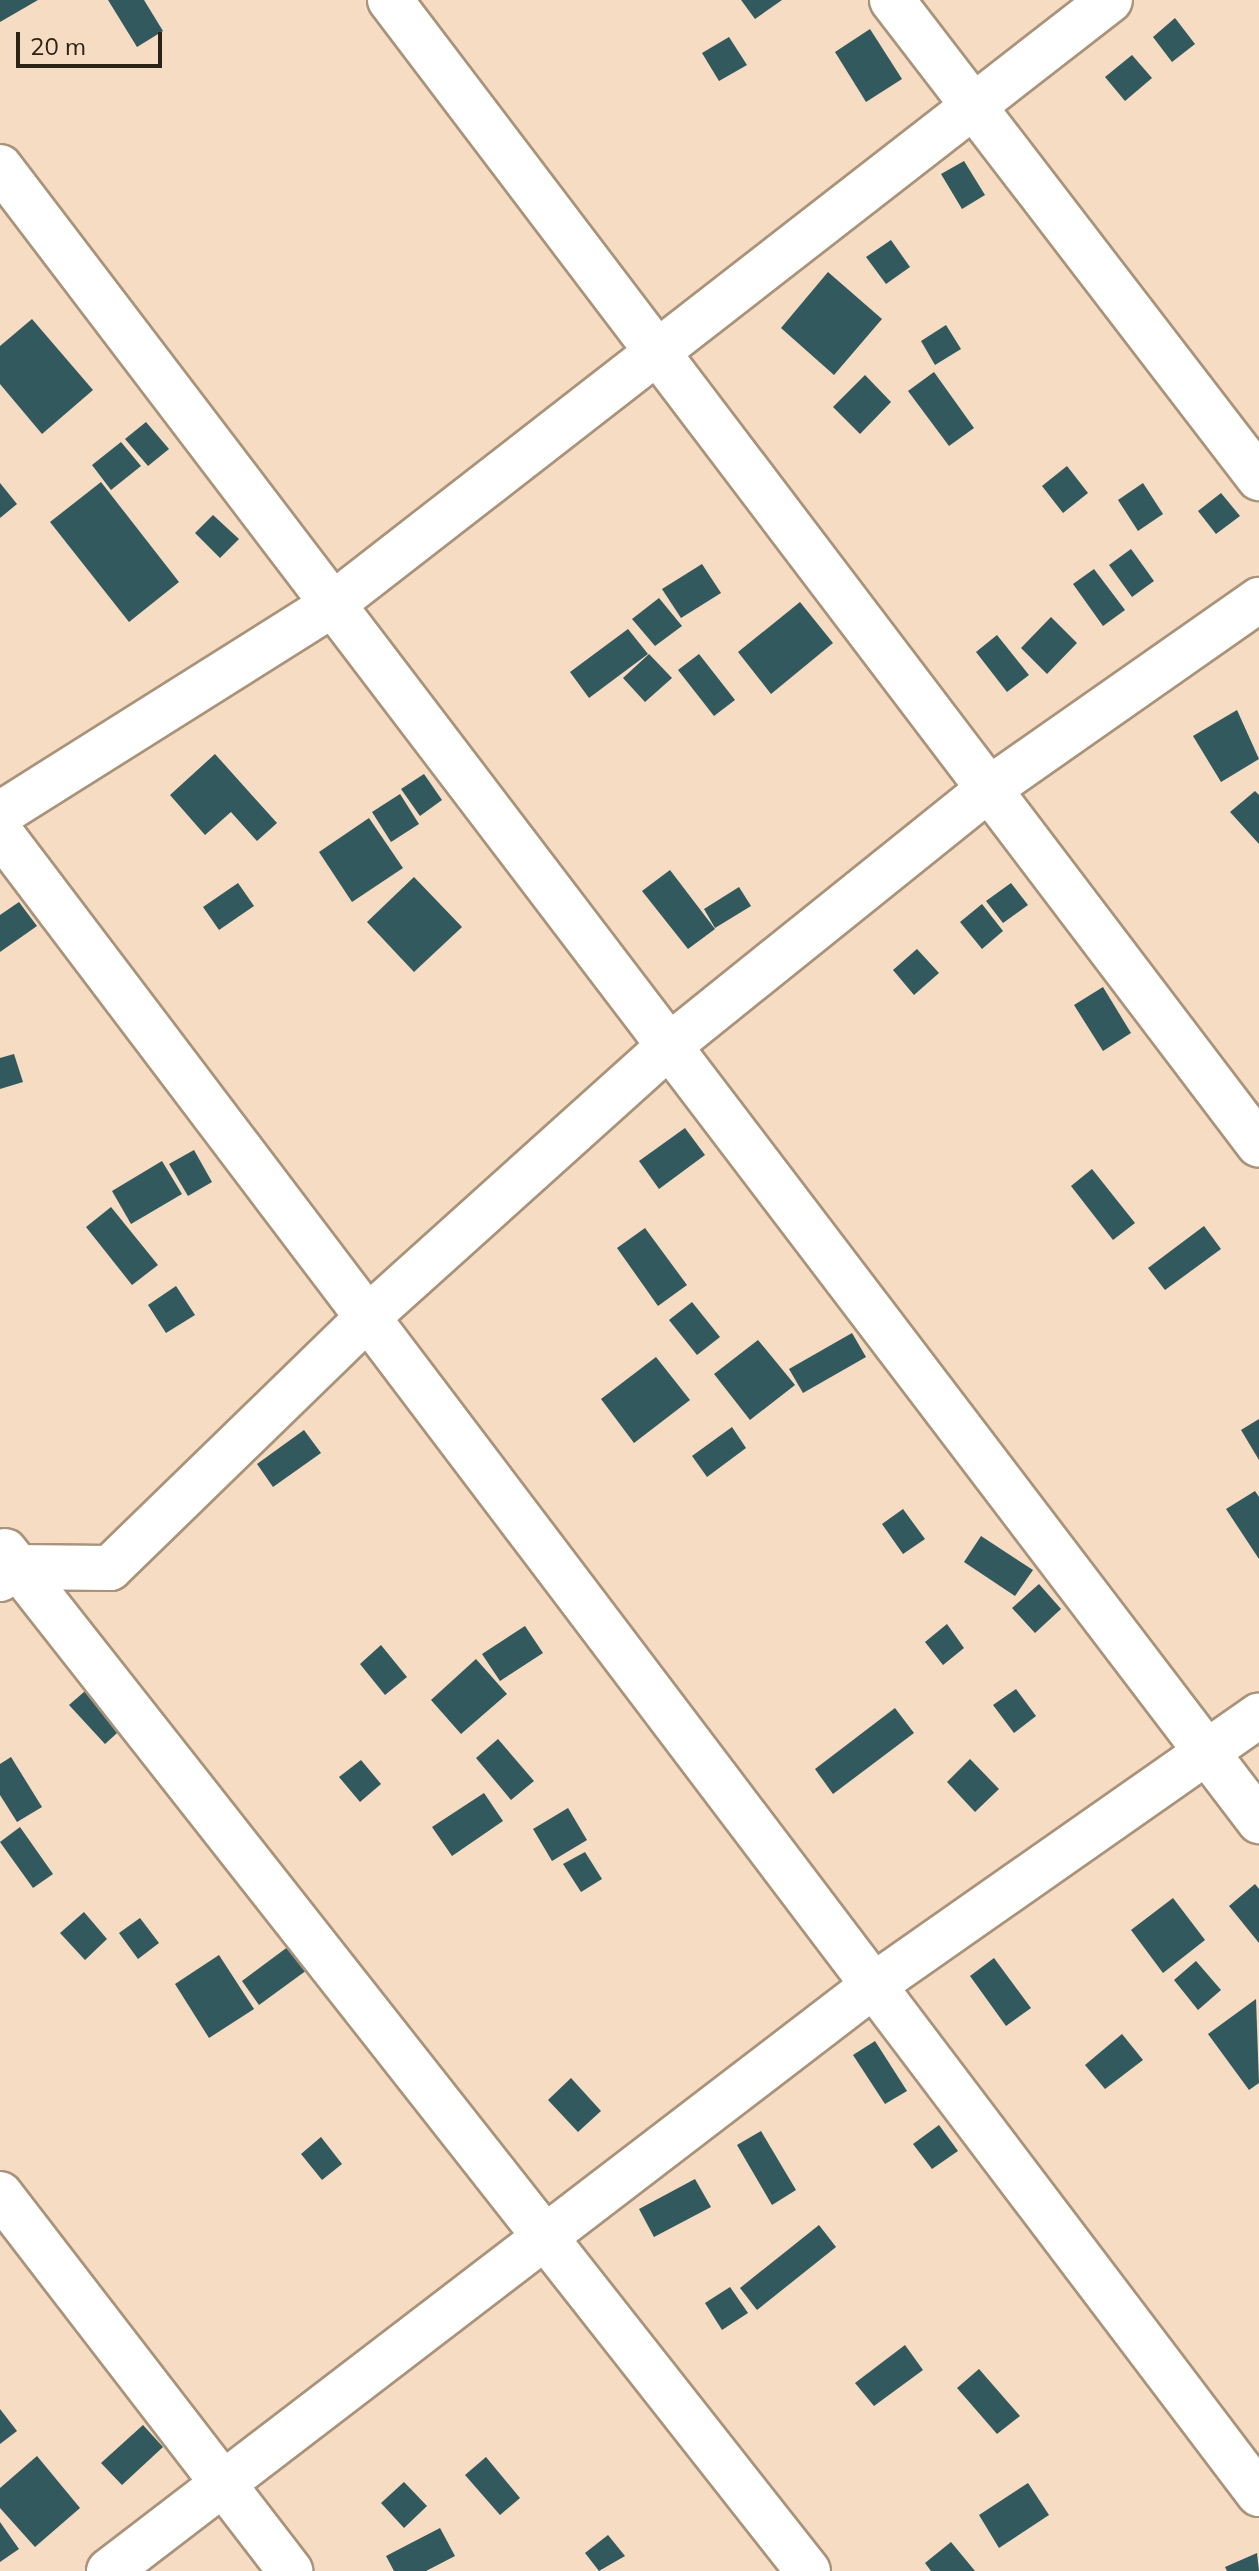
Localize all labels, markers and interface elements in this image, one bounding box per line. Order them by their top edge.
scale bar [20,16,166,66]
text: 20 m [30,31,86,61]

